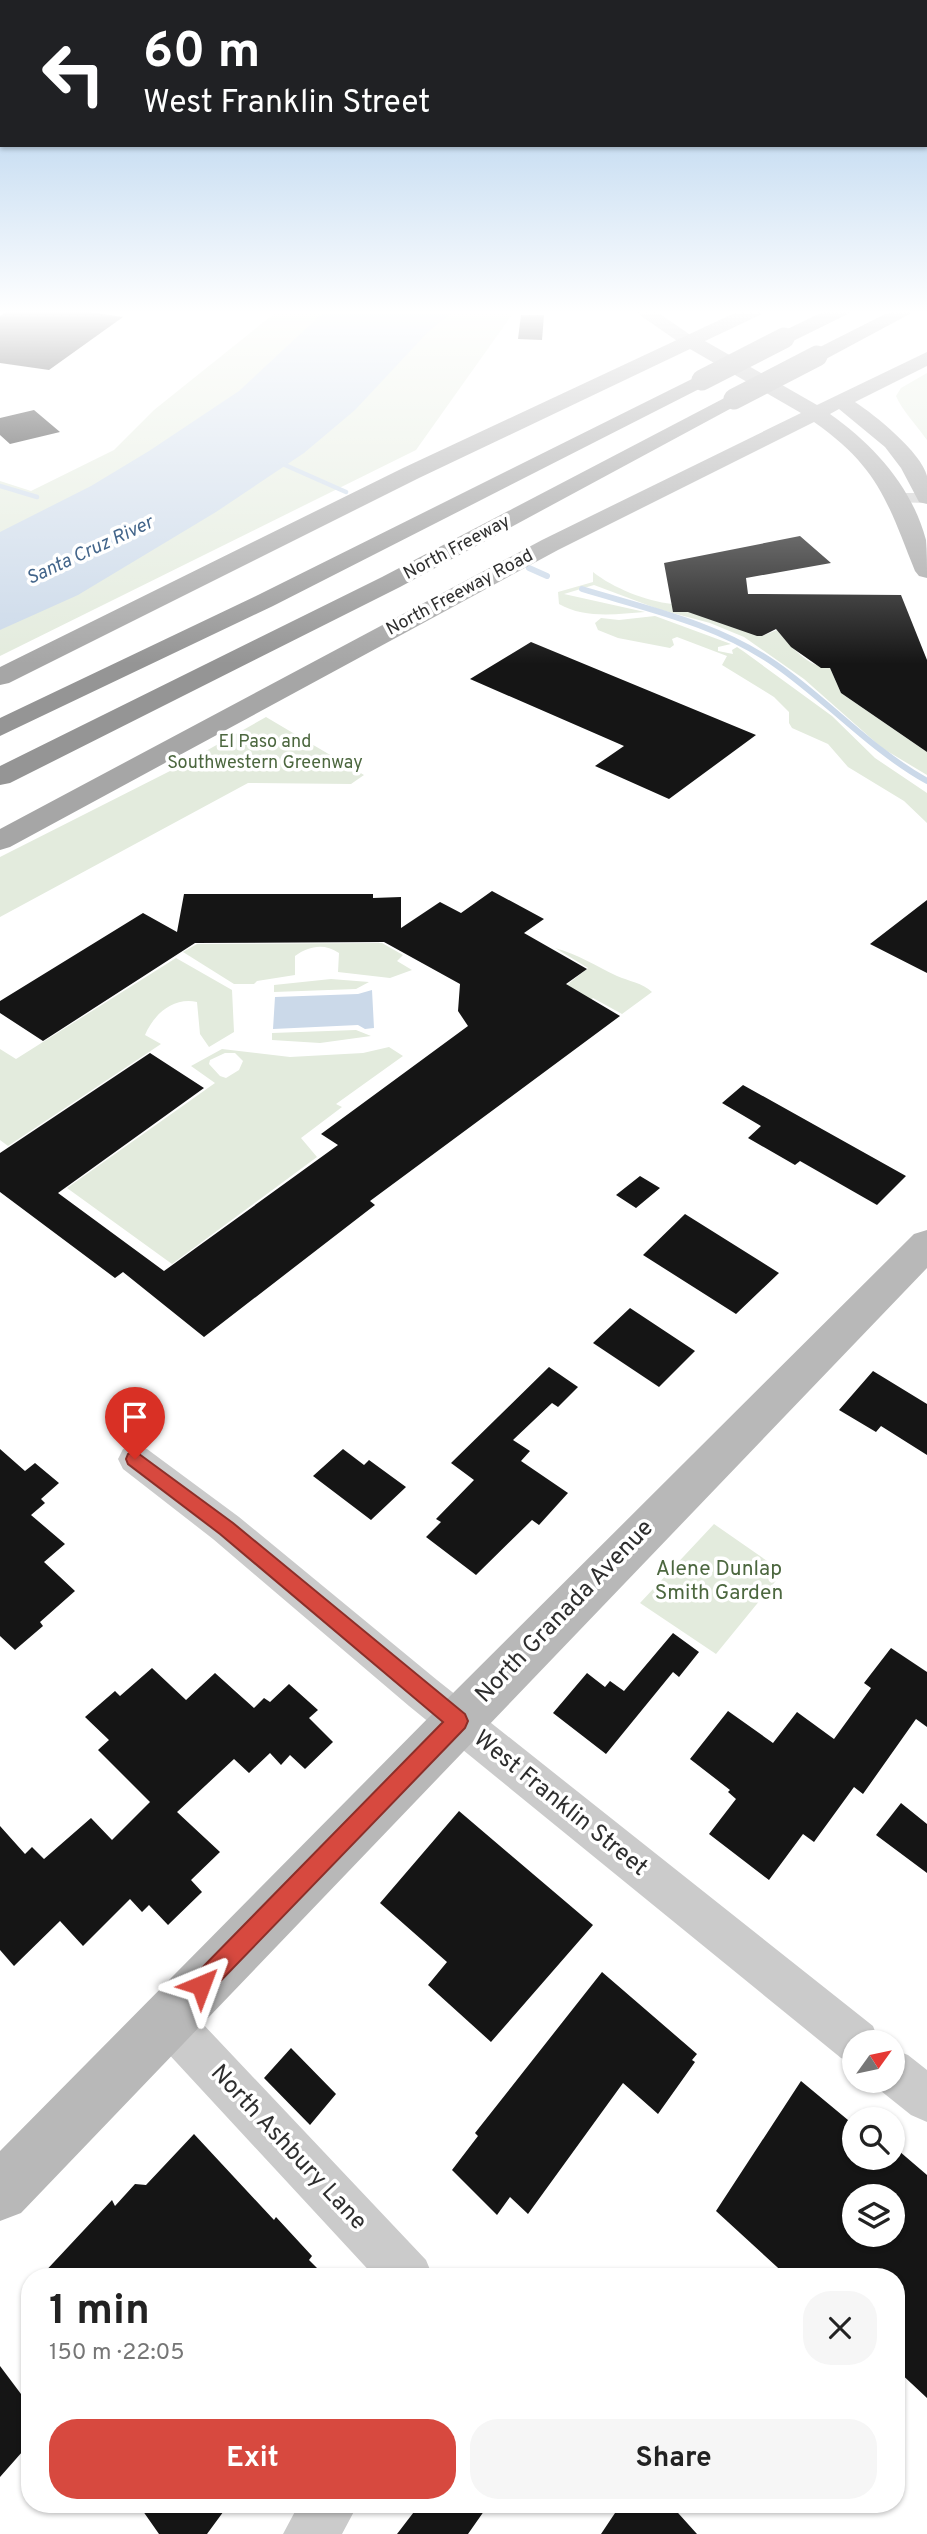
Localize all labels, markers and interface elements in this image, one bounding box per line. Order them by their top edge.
text: 60 m [143,23,261,85]
icon: left [28,28,119,119]
text: West Franklin Street [143,84,430,124]
water label: Santa Cruz River [23,510,159,591]
street label: North Freeway [400,510,514,586]
street label: North Freeway Road [383,545,537,641]
park label: El Paso and Southwestern Greenway [167,731,363,775]
pin [105,1387,165,1459]
icon: arrive [116,1398,154,1436]
street label: North Granada Avenue [470,1514,660,1710]
park label: Alene Dunlap Smith Garden [655,1556,783,1607]
street label: West Franklin Street [467,1725,653,1883]
position arrow [164,1948,238,2022]
north arrow [842,2030,905,2093]
map controls [842,2030,905,2247]
street label: North Ashbury Lane [203,2059,373,2237]
button: search [842,2107,905,2170]
button: layers [842,2184,905,2247]
text: 1 min [49,2286,150,2339]
button: close [803,2291,877,2365]
text: 150 m · 22:05 [49,2339,185,2368]
button: Exit [49,2419,456,2499]
button: Share [470,2419,877,2499]

